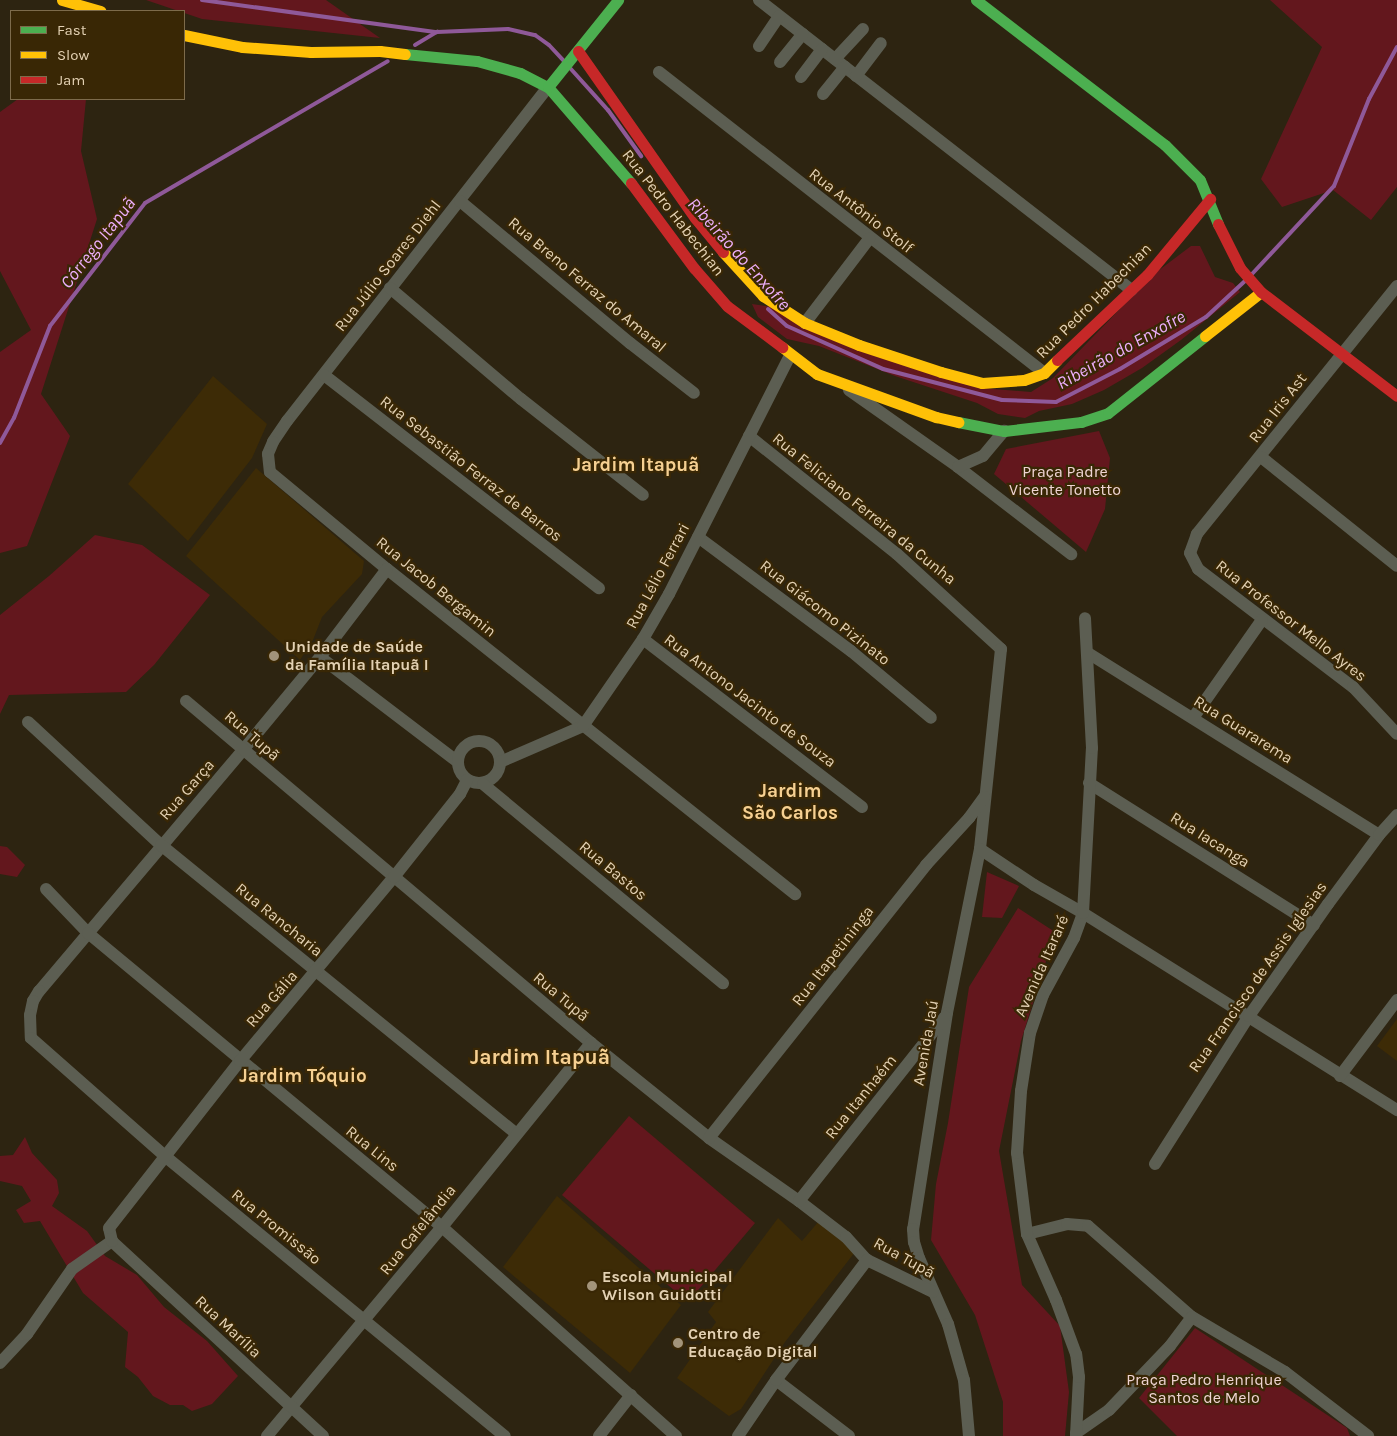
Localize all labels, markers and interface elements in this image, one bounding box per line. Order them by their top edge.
legend [10,10,185,100]
text: Fast [57,21,86,39]
text: Slow [57,46,89,64]
text: Jam [57,71,85,89]
street label: Rua Pedro Habechian [618,146,728,280]
street label: Rua Antônio Stolf [805,164,917,258]
water label: Córrego Itapuã [56,193,140,293]
water label: Ribeirão do Enxofre [683,193,795,315]
street label: Rua Júlio Soares Diehl [331,197,445,335]
street label: Rua Breno Ferraz do Amaral [504,213,670,357]
street label: Rua Pedro Habechian [1032,239,1156,363]
water label: Ribeirão do Enxofre [1053,306,1189,394]
street label: Rua Iris Ast [1245,369,1311,447]
street label: Rua Sebastião Ferraz de Barros [376,392,566,546]
street label: Rua Feliciano Ferreira da Cunha [768,429,960,589]
district label: Jardim Itapuã [573,455,699,477]
park label: Praça Padre Vicente Tonetto [1009,462,1121,500]
street label: Rua Lélio Ferrari [622,520,694,632]
street label: Rua Jacob Bergamin [372,533,500,641]
street label: Rua Giácomo Pizinato [756,556,894,670]
street label: Rua Professor Mello Ayres [1212,556,1370,686]
street label: Rua Antono Jacinto de Souza [660,630,840,772]
place label: Unidade de Saúde da Família Itapuã I [285,637,429,675]
marker: Unidade de Saúde da Família Itapuã I [267,649,281,663]
street label: Rua Guararema [1190,692,1296,768]
street label: Rua Tupã [220,707,284,765]
street label: Rua Garça [155,756,219,824]
district label: Jardim São Carlos [742,781,838,825]
street label: Rua Iacanga [1167,808,1253,872]
street label: Rua Bastos [575,837,651,905]
street label: Rua Francisco de Assis Iglesias [1185,878,1331,1076]
street label: Rua Rancharia [232,879,326,961]
street label: Rua Itapetininga [788,902,878,1010]
street label: Avenida Itararé [1011,912,1073,1020]
street label: Rua Gália [242,967,302,1031]
street label: Rua Tupã [529,968,593,1026]
street label: Avenida Jaú [909,999,943,1087]
district label: Jardim Itapuã [470,1044,610,1070]
street label: Rua Itanhaém [821,1051,901,1143]
district label: Jardim Tóquio [239,1066,367,1088]
street label: Rua Lins [342,1122,402,1176]
street label: Rua Cafelândia [376,1181,460,1279]
street label: Rua Promissão [227,1185,325,1269]
street label: Rua Tupã [870,1233,938,1283]
place label: Escola Municipal Wilson Guidotti [602,1267,733,1305]
marker: Escola Municipal Wilson Guidotti [586,1280,598,1292]
street label: Rua Marília [191,1292,265,1362]
place label: Centro de Educação Digital [688,1324,817,1362]
marker: Centro de Educação Digital [672,1337,684,1349]
park label: Praça Pedro Henrique Santos de Melo [1126,1370,1282,1408]

